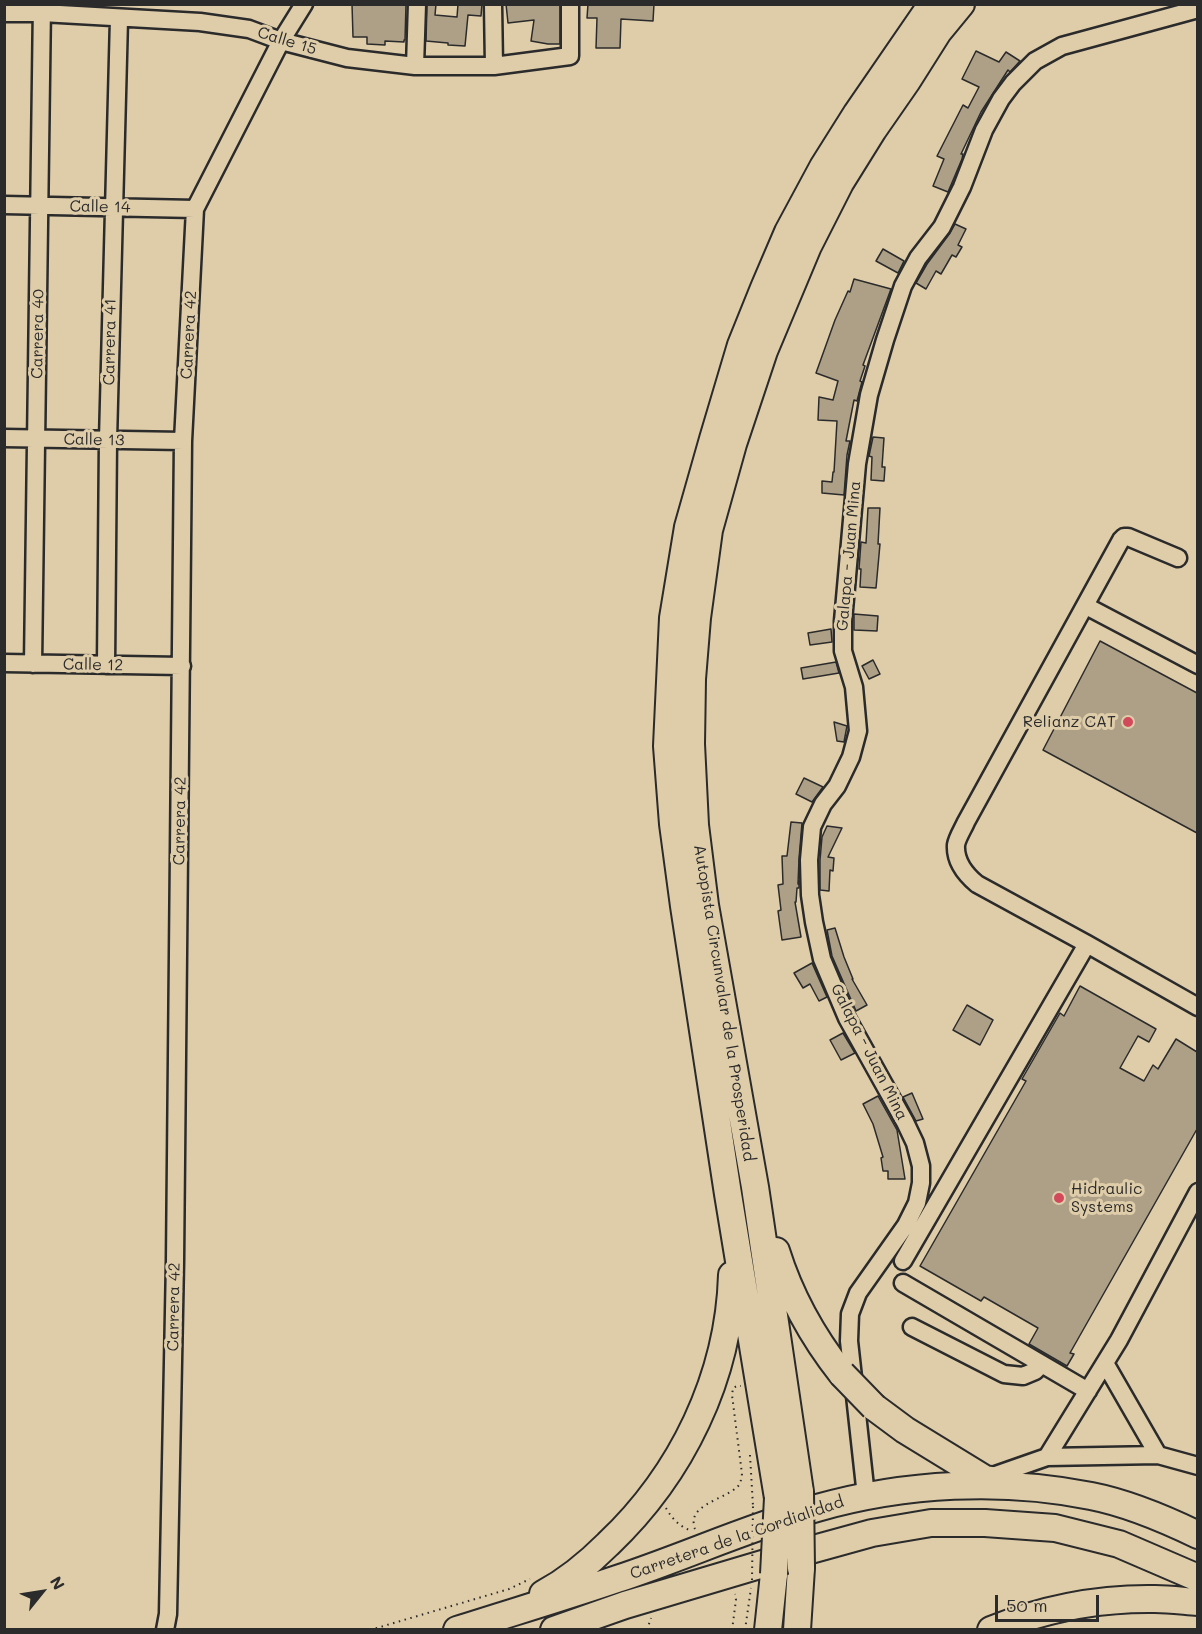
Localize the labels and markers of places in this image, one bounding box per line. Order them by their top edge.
place label: Relianz CAT [1023,712,1116,732]
marker: Relianz CAT [1121,715,1135,729]
place label: Hidraulic Systems [1071,1179,1143,1217]
marker: Hidraulic Systems [1052,1191,1066,1205]

